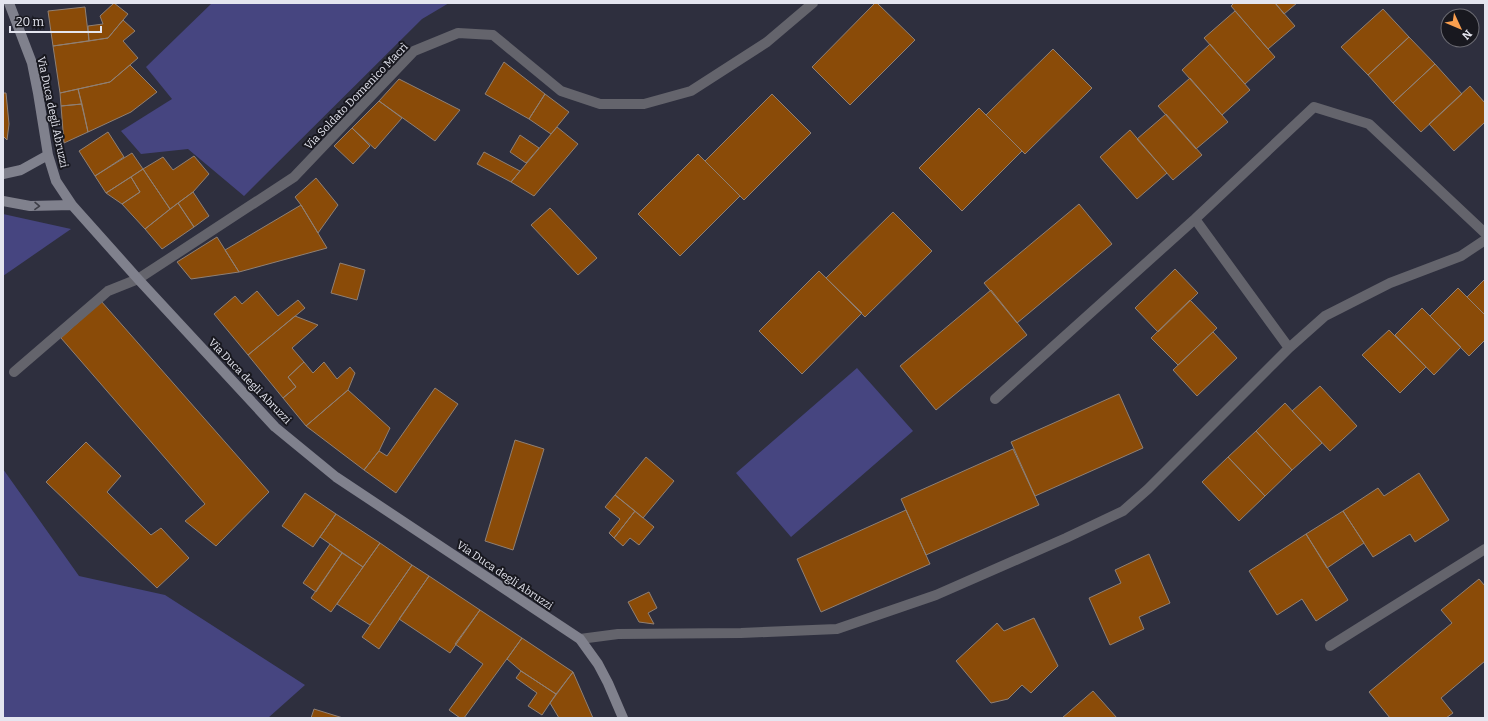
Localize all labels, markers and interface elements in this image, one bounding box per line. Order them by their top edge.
scale bar [10,8,101,34]
north arrow [1440,8,1480,48]
text: 20 m [16,15,45,29]
text: N [1459,27,1474,43]
street label: Via Soldato Domenico Macrì [302,40,411,152]
street label: Via Duca degli Abruzzi [34,55,71,170]
one-way arrow [34,202,40,210]
street label: Via Duca degli Abruzzi [206,336,294,427]
street label: Via Duca degli Abruzzi [454,538,556,613]

